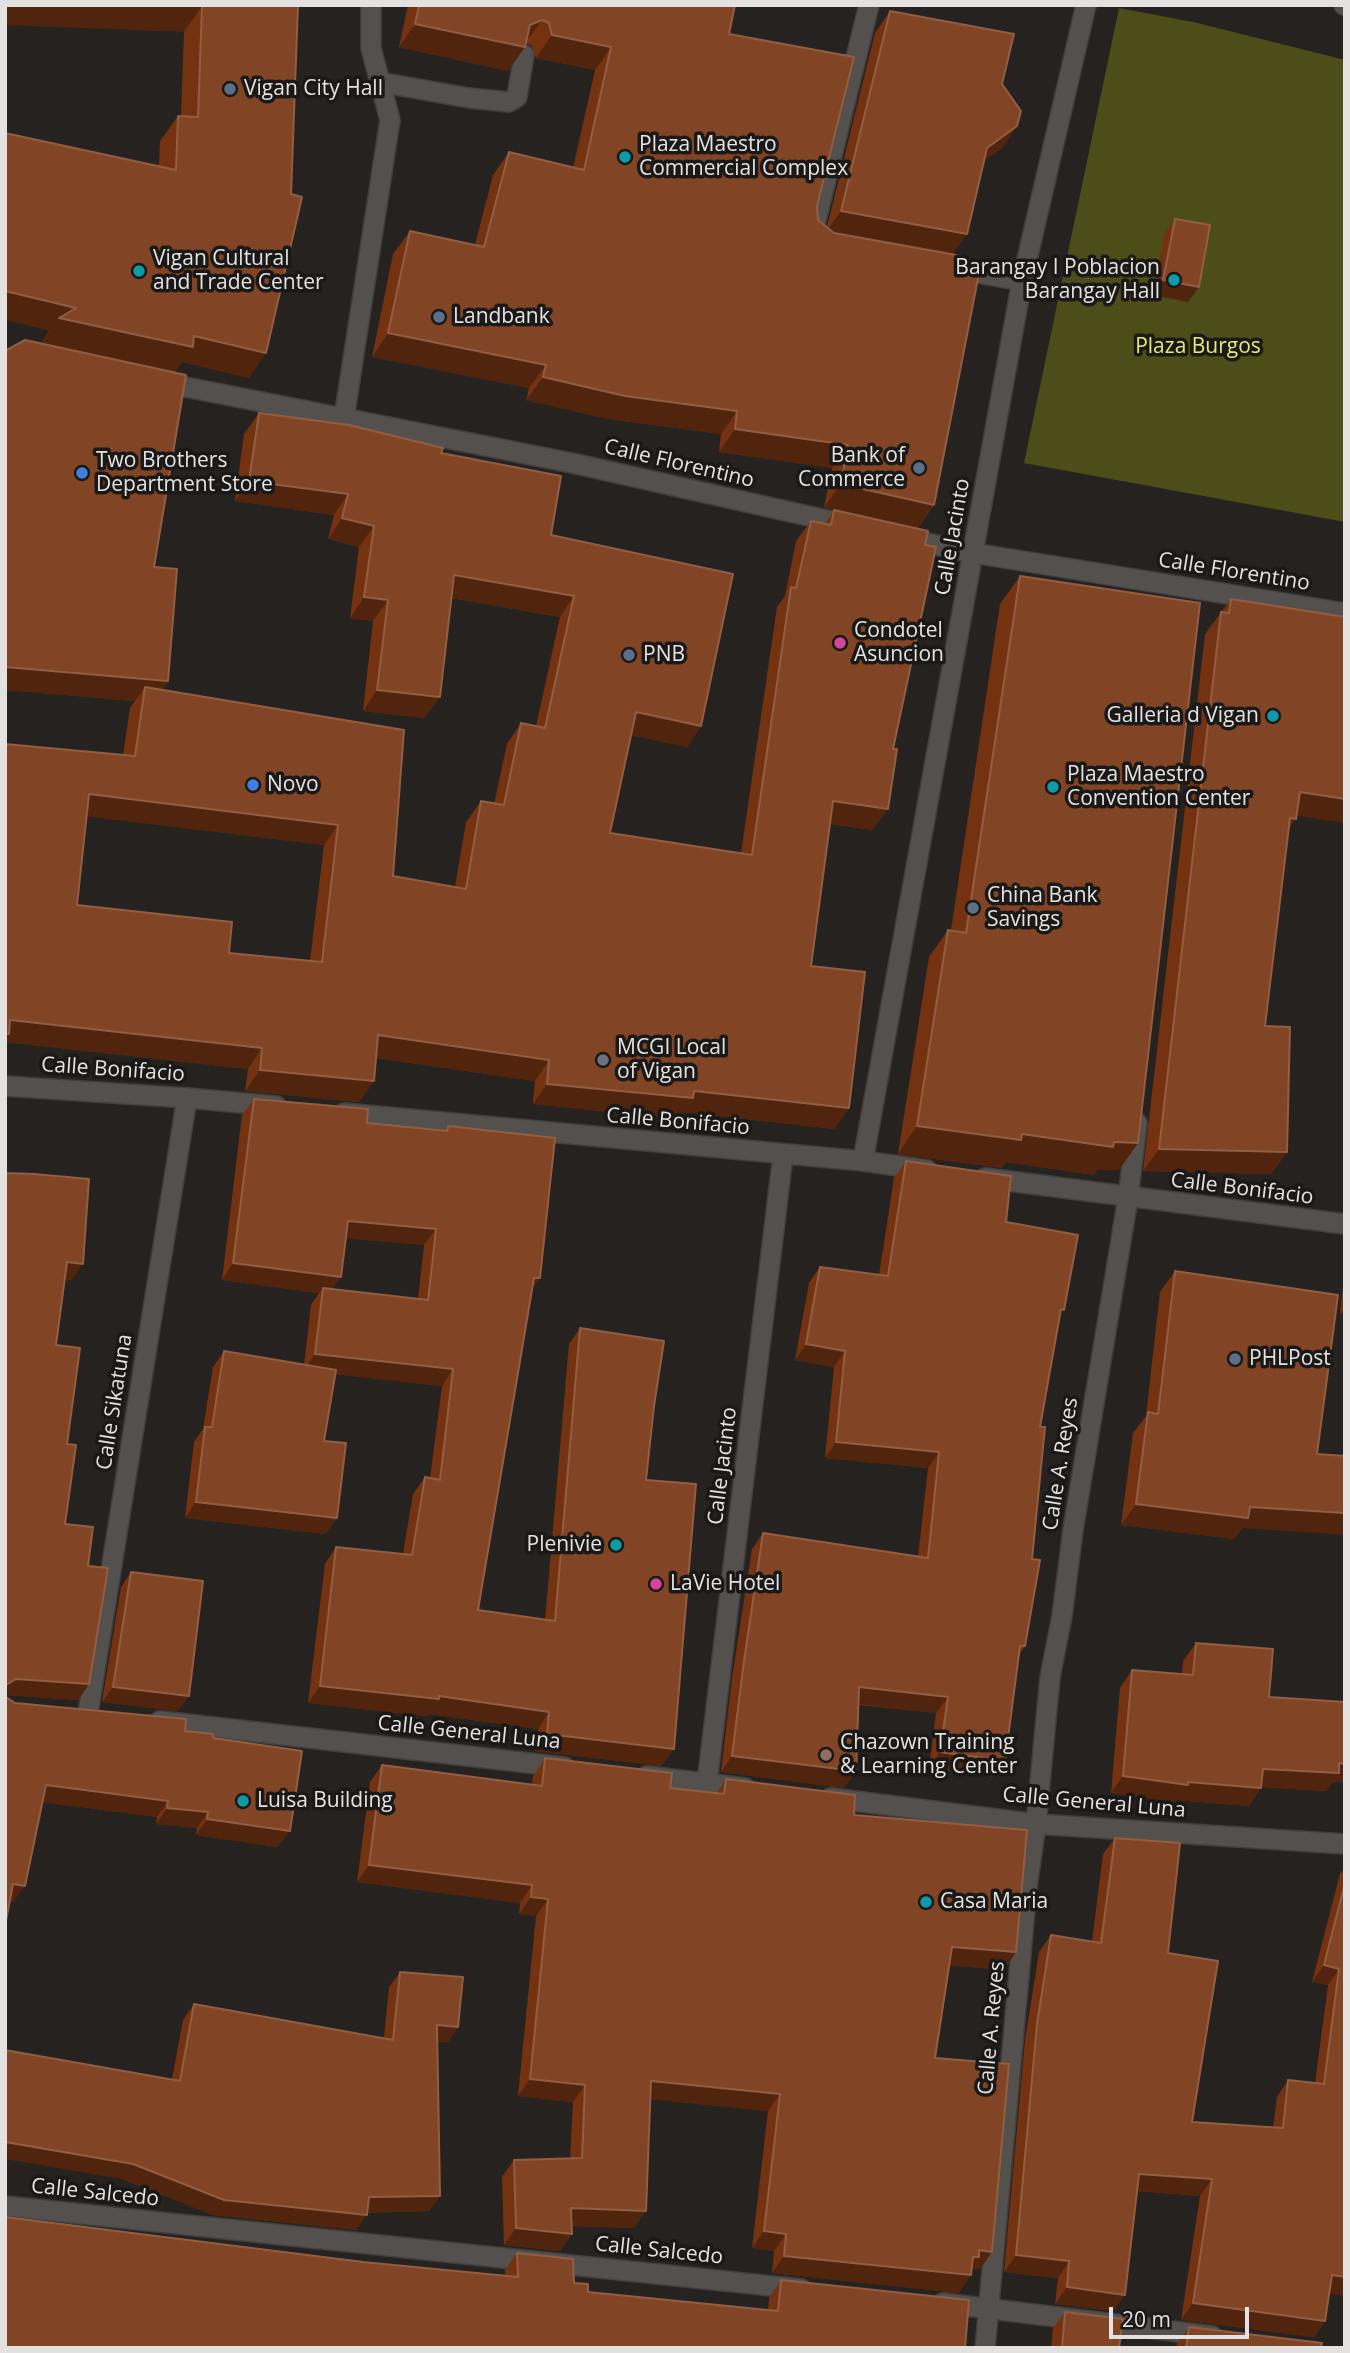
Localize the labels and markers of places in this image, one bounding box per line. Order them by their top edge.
place label: Vigan City Hall [244,76,383,102]
marker: Vigan City Hall [222,81,238,97]
place label: Plaza Maestro Commercial Complex [639,132,848,182]
marker: Plaza Maestro Commercial Complex [617,149,633,165]
place label: Vigan Cultural and Trade Center [153,246,324,296]
place label: Barangay I Poblacion Barangay Hall [955,255,1160,305]
marker: Vigan Cultural and Trade Center [131,263,147,279]
marker: Barangay I Poblacion Barangay Hall [1166,272,1182,288]
place label: Landbank [453,304,550,330]
marker: Landbank [431,309,447,325]
place label: Bank of Commerce [798,443,905,493]
place label: Two Brothers Department Store [96,448,273,498]
marker: Bank of Commerce [911,460,927,476]
marker: Two Brothers Department Store [74,465,90,481]
place label: Condotel Asuncion [854,618,944,668]
marker: Condotel Asuncion [832,635,848,651]
place label: PNB [643,642,685,668]
marker: PNB [621,647,637,663]
place label: Galleria d Vigan [1107,703,1259,729]
marker: Galleria d Vigan [1265,708,1281,724]
place label: Plaza Maestro Convention Center [1067,762,1250,812]
place label: Novo [267,772,319,798]
marker: Novo [245,777,261,793]
marker: Plaza Maestro Convention Center [1045,779,1061,795]
place label: China Bank Savings [987,883,1098,933]
marker: China Bank Savings [965,900,981,916]
place label: MCGI Local of Vigan [617,1035,726,1085]
marker: MCGI Local of Vigan [595,1052,611,1068]
place label: PHLPost [1249,1346,1331,1372]
marker: PHLPost [1227,1351,1243,1367]
place label: Plenivie [527,1532,602,1558]
marker: Plenivie [608,1537,624,1553]
place label: LaVie Hotel [670,1571,780,1597]
marker: LaVie Hotel [648,1576,664,1592]
place label: Chazown Training & Learning Center [840,1730,1017,1780]
marker: Chazown Training & Learning Center [818,1747,834,1763]
place label: Luisa Building [257,1788,393,1814]
marker: Luisa Building [235,1793,251,1809]
place label: Casa Maria [940,1889,1048,1915]
marker: Casa Maria [918,1894,934,1910]

